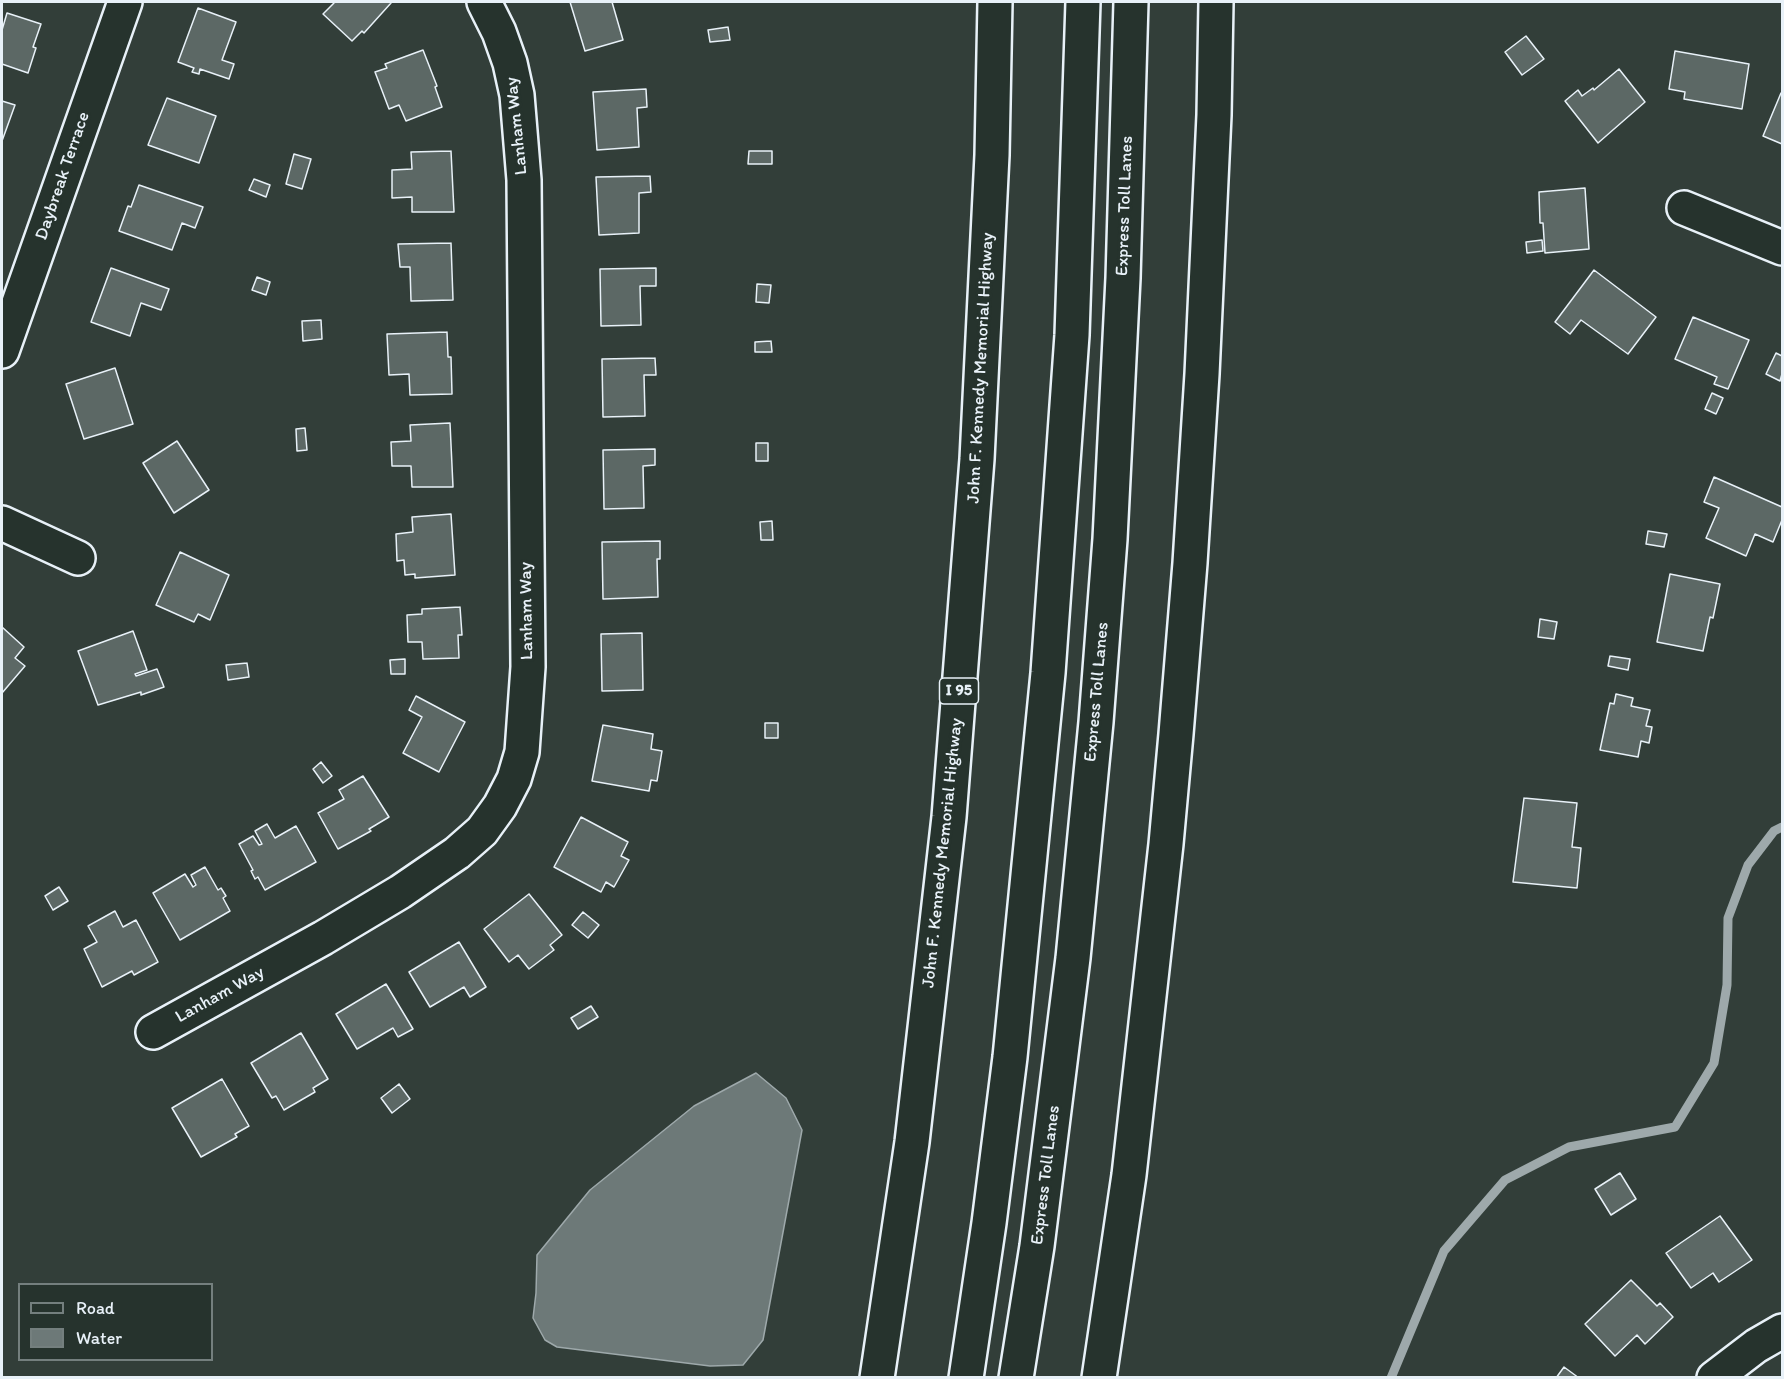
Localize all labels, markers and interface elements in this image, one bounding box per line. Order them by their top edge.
street label: Lanham Way [501,76,533,176]
street label: Daybreak Terrace [31,109,95,243]
street label: Express Toll Lanes [1112,136,1138,276]
street label: John F. Kennedy Memorial Highway [963,232,999,504]
street label: Lanham Way [515,562,539,660]
street label: Express Toll Lanes [1080,621,1114,763]
road number: I 95 [940,678,978,704]
street label: John F. Kennedy Memorial Highway [918,717,968,989]
street label: Lanham Way [172,962,268,1028]
street label: Express Toll Lanes [1027,1104,1065,1246]
legend [18,1283,213,1361]
text: Road [76,1297,115,1319]
text: Water [76,1327,122,1349]

